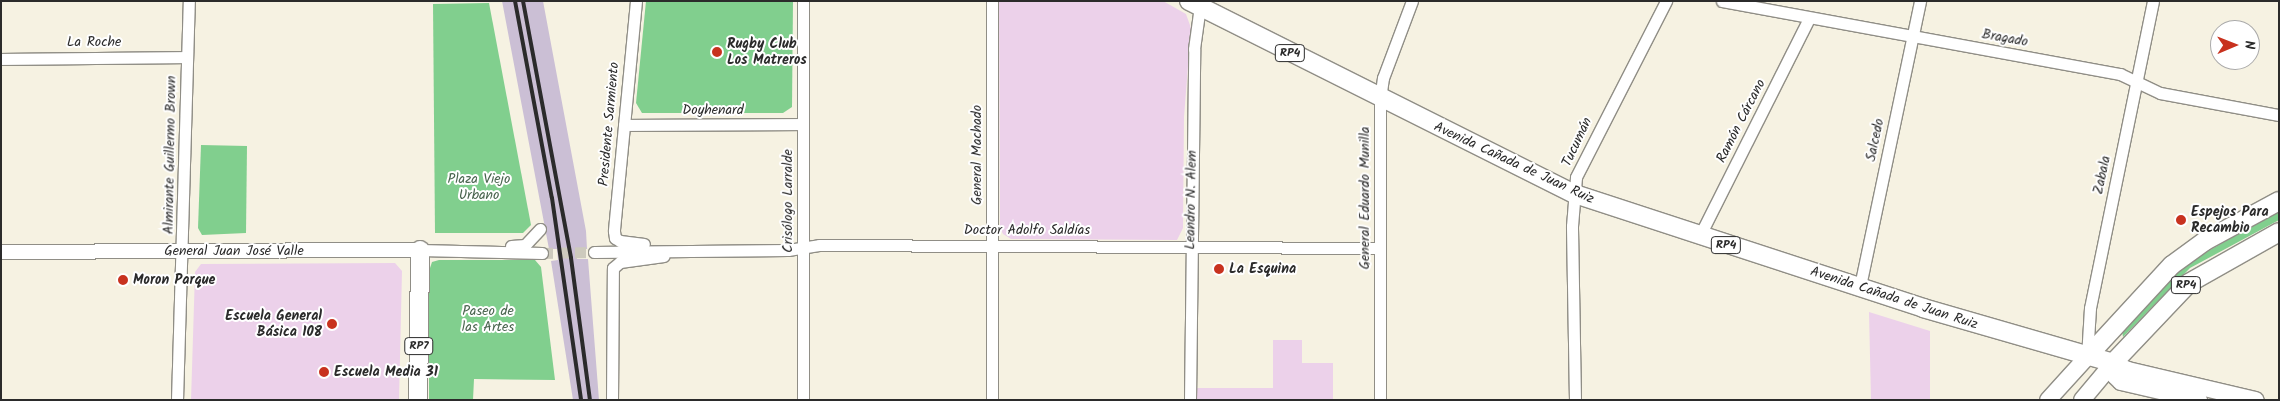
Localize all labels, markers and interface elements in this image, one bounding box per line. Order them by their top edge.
north arrow [2210,20,2260,70]
street label: Bragado [1981,26,2029,50]
street label: La Roche [67,34,121,50]
place label: Rugby Club Los Matreros [727,36,807,68]
text: N [2238,40,2260,49]
road number: RP4 [1274,44,1306,62]
marker: Rugby Club Los Matreros [711,46,723,58]
street label: Presidente Sarmiento [595,61,623,187]
street label: Almirante Guillermo Brown [160,76,180,234]
street label: Ramón Cárcano [1713,76,1769,166]
street label: Doyhenard [682,102,744,118]
street label: General Machado [969,105,985,205]
street label: Tucumán [1558,115,1596,169]
street label: Salcedo [1862,117,1888,163]
street label: Avenida Cañada de Juan Ruiz [1431,118,1597,208]
street label: General Eduardo Munilla [1357,127,1373,269]
street label: Crisólogo Larralde [780,149,796,253]
street label: Leandro N. Alem [1182,150,1200,250]
street label: Zabala [2090,154,2114,196]
park label: Plaza Viejo Urbano [448,171,510,203]
place label: Espejos Para Recambio [2191,204,2269,236]
marker: Espejos Para Recambio [2175,214,2187,226]
street label: Doctor Adolfo Saldías [964,222,1090,238]
road number: RP4 [1710,236,1742,254]
street label: General Juan José Valle [164,243,304,259]
place label: La Esquina [1229,261,1296,277]
marker: La Esquina [1213,263,1225,275]
street label: Avenida Cañada de Juan Ruiz [1808,263,1980,333]
place label: Moron Parque [133,272,215,288]
marker: Moron Parque [117,274,129,286]
road number: RP4 [2170,276,2202,294]
park label: Paseo de las Artes [462,303,514,336]
place label: Escuela General Básica 108 [225,308,322,341]
marker: Escuela General Básica 108 [326,318,338,330]
road number: RP7 [404,336,434,356]
place label: Escuela Media 31 [334,364,438,380]
marker: Escuela Media 31 [318,366,330,378]

